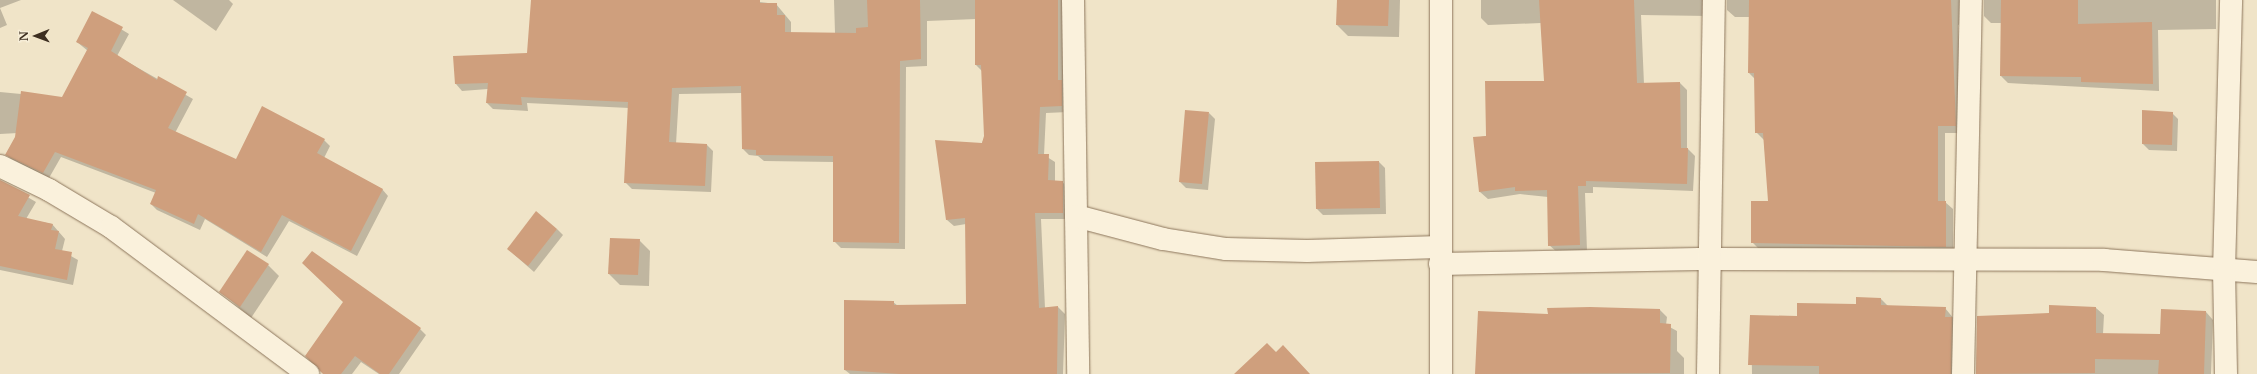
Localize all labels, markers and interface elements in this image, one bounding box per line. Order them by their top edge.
north arrow [16,16,56,56]
text: N [17,31,31,42]

